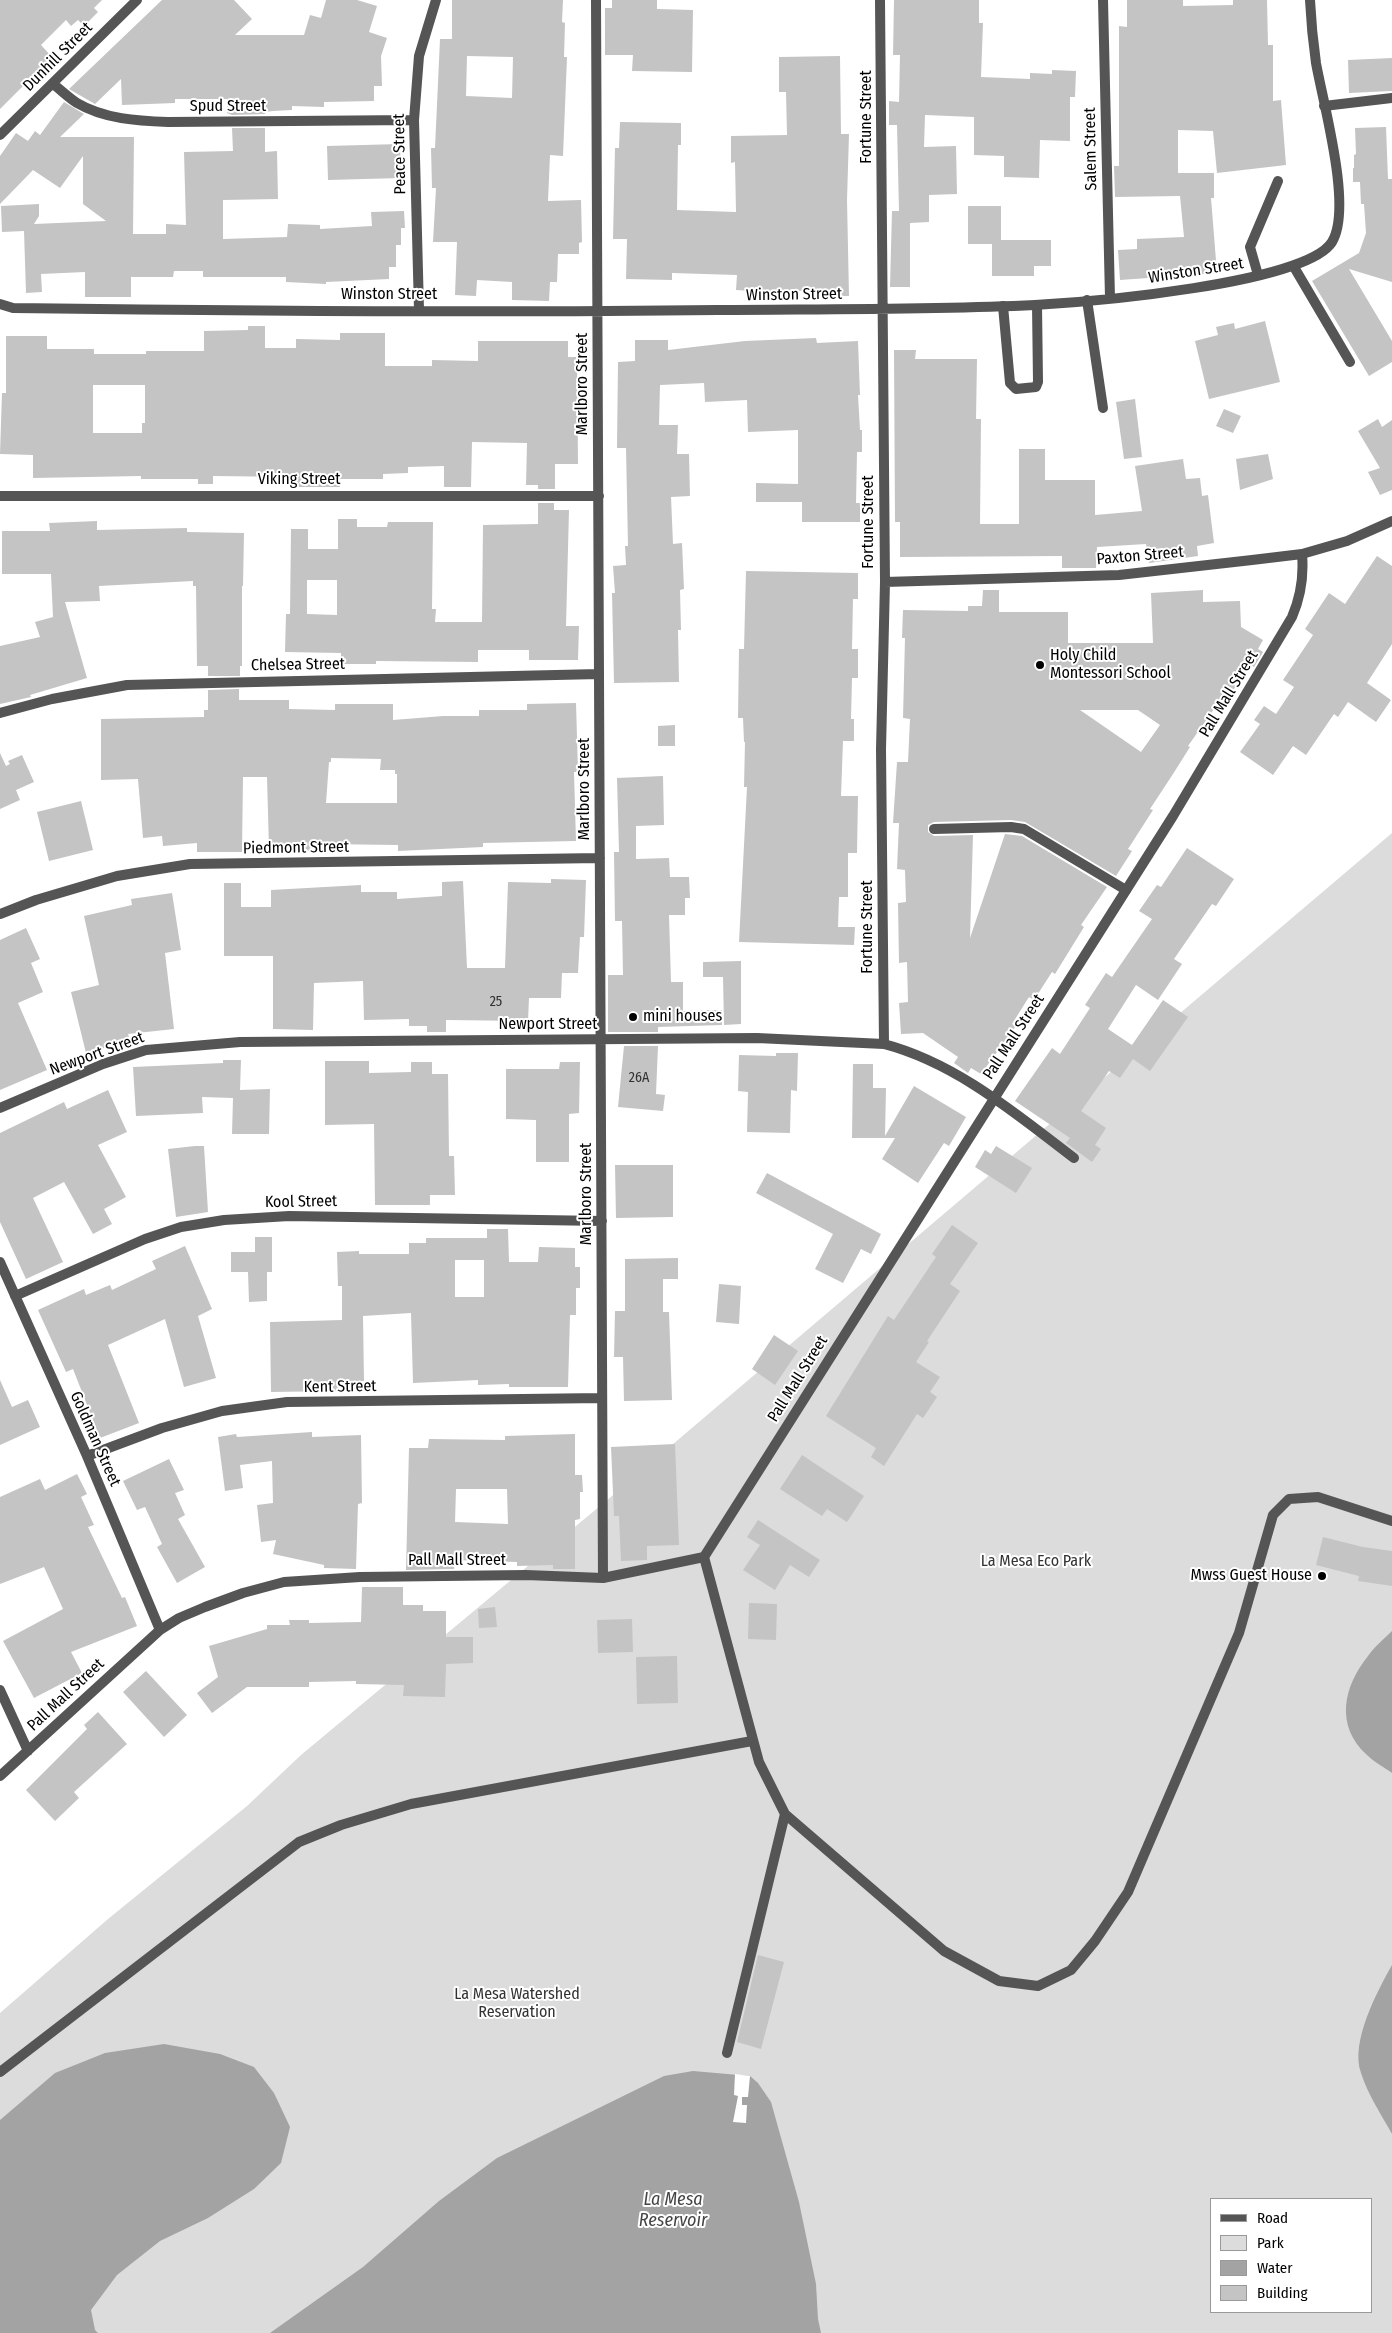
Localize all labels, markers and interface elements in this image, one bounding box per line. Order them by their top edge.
street label: Dunhill Street [19,18,97,96]
street label: Fortune Street [857,70,877,164]
street label: Spud Street [190,97,266,117]
street label: Salem Street [1081,107,1101,191]
street label: Peace Street [390,113,410,195]
street label: Winston Street [1147,254,1245,288]
street label: Winston Street [341,285,437,305]
street label: Winston Street [746,285,842,305]
street label: Marlboro Street [573,333,593,435]
street label: Viking Street [258,470,340,490]
street label: Fortune Street [859,475,879,569]
street label: Paxton Street [1096,543,1184,569]
place label: Holy Child Montessori School [1050,646,1171,684]
street label: Pall Mall Street [1196,647,1262,741]
street label: Chelsea Street [251,655,345,675]
marker: Holy Child Montessori School [1034,659,1046,671]
street label: Marlboro Street [575,738,595,840]
street label: Piedmont Street [243,837,349,859]
street label: Fortune Street [858,880,878,974]
street label: Pall Mall Street [979,991,1049,1083]
house number: 25 [490,994,502,1010]
place label: mini houses [643,1007,722,1027]
marker: mini houses [627,1011,639,1023]
street label: Newport Street [499,1015,597,1035]
street label: Newport Street [47,1028,147,1080]
house number: 26A [629,1070,649,1086]
street label: Marlboro Street [577,1143,597,1245]
street label: Kool Street [265,1192,337,1212]
street label: Pall Mall Street [764,1332,832,1426]
street label: Kent Street [303,1377,377,1397]
street label: Goldman Street [65,1389,125,1489]
street label: Pall Mall Street [408,1551,506,1571]
park label: La Mesa Eco Park [981,1552,1091,1572]
place label: Mwss Guest House [1190,1566,1312,1586]
marker: Mwss Guest House [1316,1570,1328,1582]
street label: Pall Mall Street [24,1655,108,1735]
park label: La Mesa Watershed Reservation [454,1985,580,2023]
water label: La Mesa Reservoir [639,2189,707,2232]
legend [1210,2198,1372,2313]
text: Road [1257,2209,1288,2227]
text: Park [1257,2234,1284,2252]
text: Water [1257,2259,1292,2277]
text: Building [1257,2284,1308,2302]

